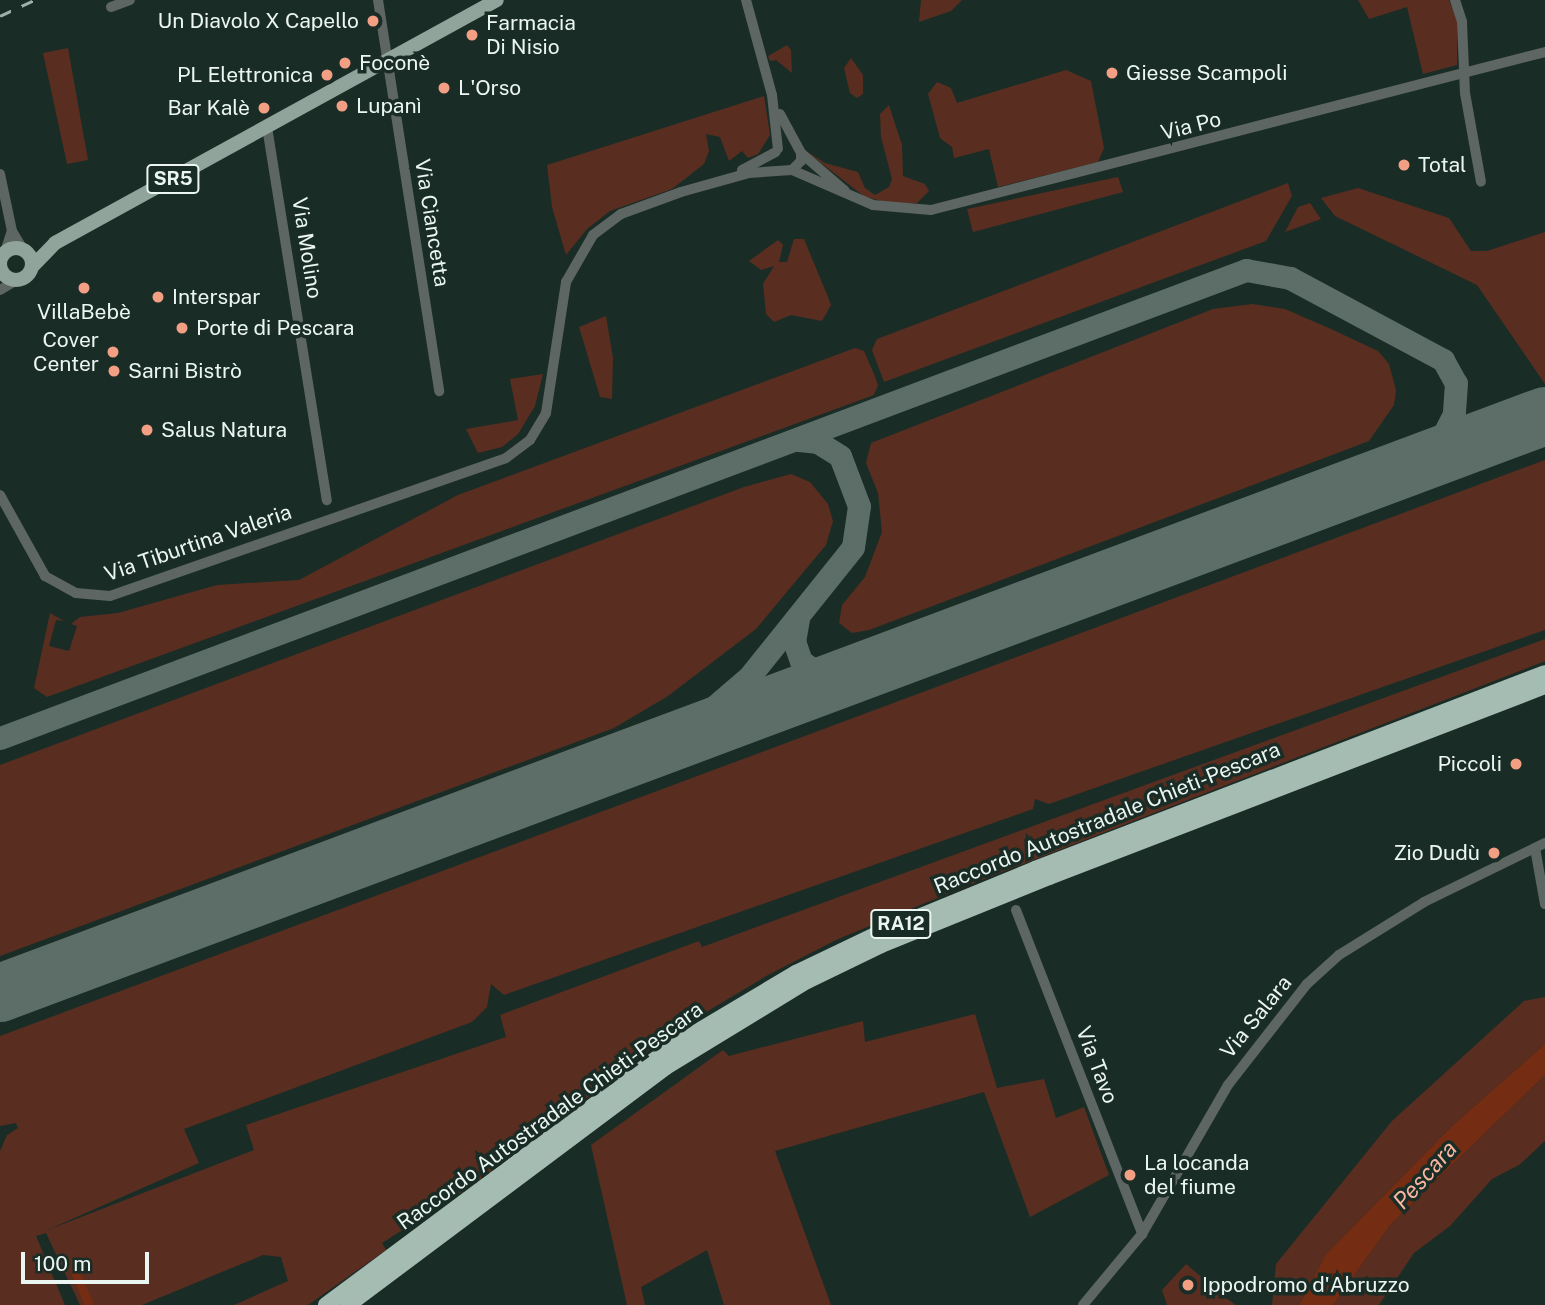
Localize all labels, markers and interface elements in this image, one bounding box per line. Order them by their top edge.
place label: Un Diavolo X Capello [157,8,359,34]
place label: Farmacia Di Nisio [486,10,576,60]
marker: Un Diavolo X Capello [365,13,381,29]
marker: Farmacia Di Nisio [464,27,480,43]
place label: Foconè [359,50,430,76]
marker: Foconè [337,55,353,71]
place label: Giesse Scampoli [1126,60,1288,86]
place label: PL Elettronica [177,62,313,88]
marker: Giesse Scampoli [1104,65,1120,81]
marker: PL Elettronica [319,67,335,83]
place label: L'Orso [458,75,521,101]
marker: L'Orso [436,80,452,96]
place label: Lupanì [356,93,422,119]
place label: Bar Kalè [168,95,250,121]
marker: Lupanì [334,98,350,114]
marker: Bar Kalè [256,100,272,116]
street label: Via Po [1158,106,1224,146]
place label: Total [1418,152,1466,178]
street label: Via Ciancetta [409,157,455,289]
marker: Total [1396,157,1412,173]
road number: SR5 [145,164,201,195]
street label: Via Molino [287,196,327,300]
marker: VillaBebè [76,280,92,296]
place label: Interspar [172,284,260,310]
marker: Interspar [150,289,166,305]
place label: VillaBebè [37,299,131,325]
place label: Porte di Pescara [196,315,355,341]
marker: Porte di Pescara [174,320,190,336]
place label: Cover Center [33,327,99,377]
marker: Cover Center [105,344,121,360]
place label: Sarni Bistrò [128,358,242,384]
marker: Sarni Bistrò [106,363,122,379]
place label: Salus Natura [161,417,287,443]
marker: Salus Natura [139,422,155,438]
street label: Via Tiburtina Valeria [101,499,295,587]
street label: Raccordo Autostradale Chieti-Pescara [930,737,1284,899]
place label: Piccoli [1437,751,1502,777]
marker: Piccoli [1508,756,1524,772]
place label: Zio Dudù [1393,840,1480,866]
marker: Zio Dudù [1486,845,1502,861]
road number: RA12 [870,908,932,940]
street label: Via Salara [1215,971,1297,1063]
street label: Raccordo Autostradale Chieti-Pescara [392,997,708,1235]
street label: Via Tavo [1071,1023,1123,1107]
water label: Pescara [1387,1135,1463,1215]
place label: La locanda del fiume [1144,1150,1249,1200]
marker: La locanda del fiume [1122,1167,1138,1183]
scale bar [24,1238,152,1282]
text: 100 m [34,1251,91,1276]
place label: Ippodromo d'Abruzzo [1202,1272,1410,1298]
marker: Ippodromo d'Abruzzo [1180,1277,1196,1293]

